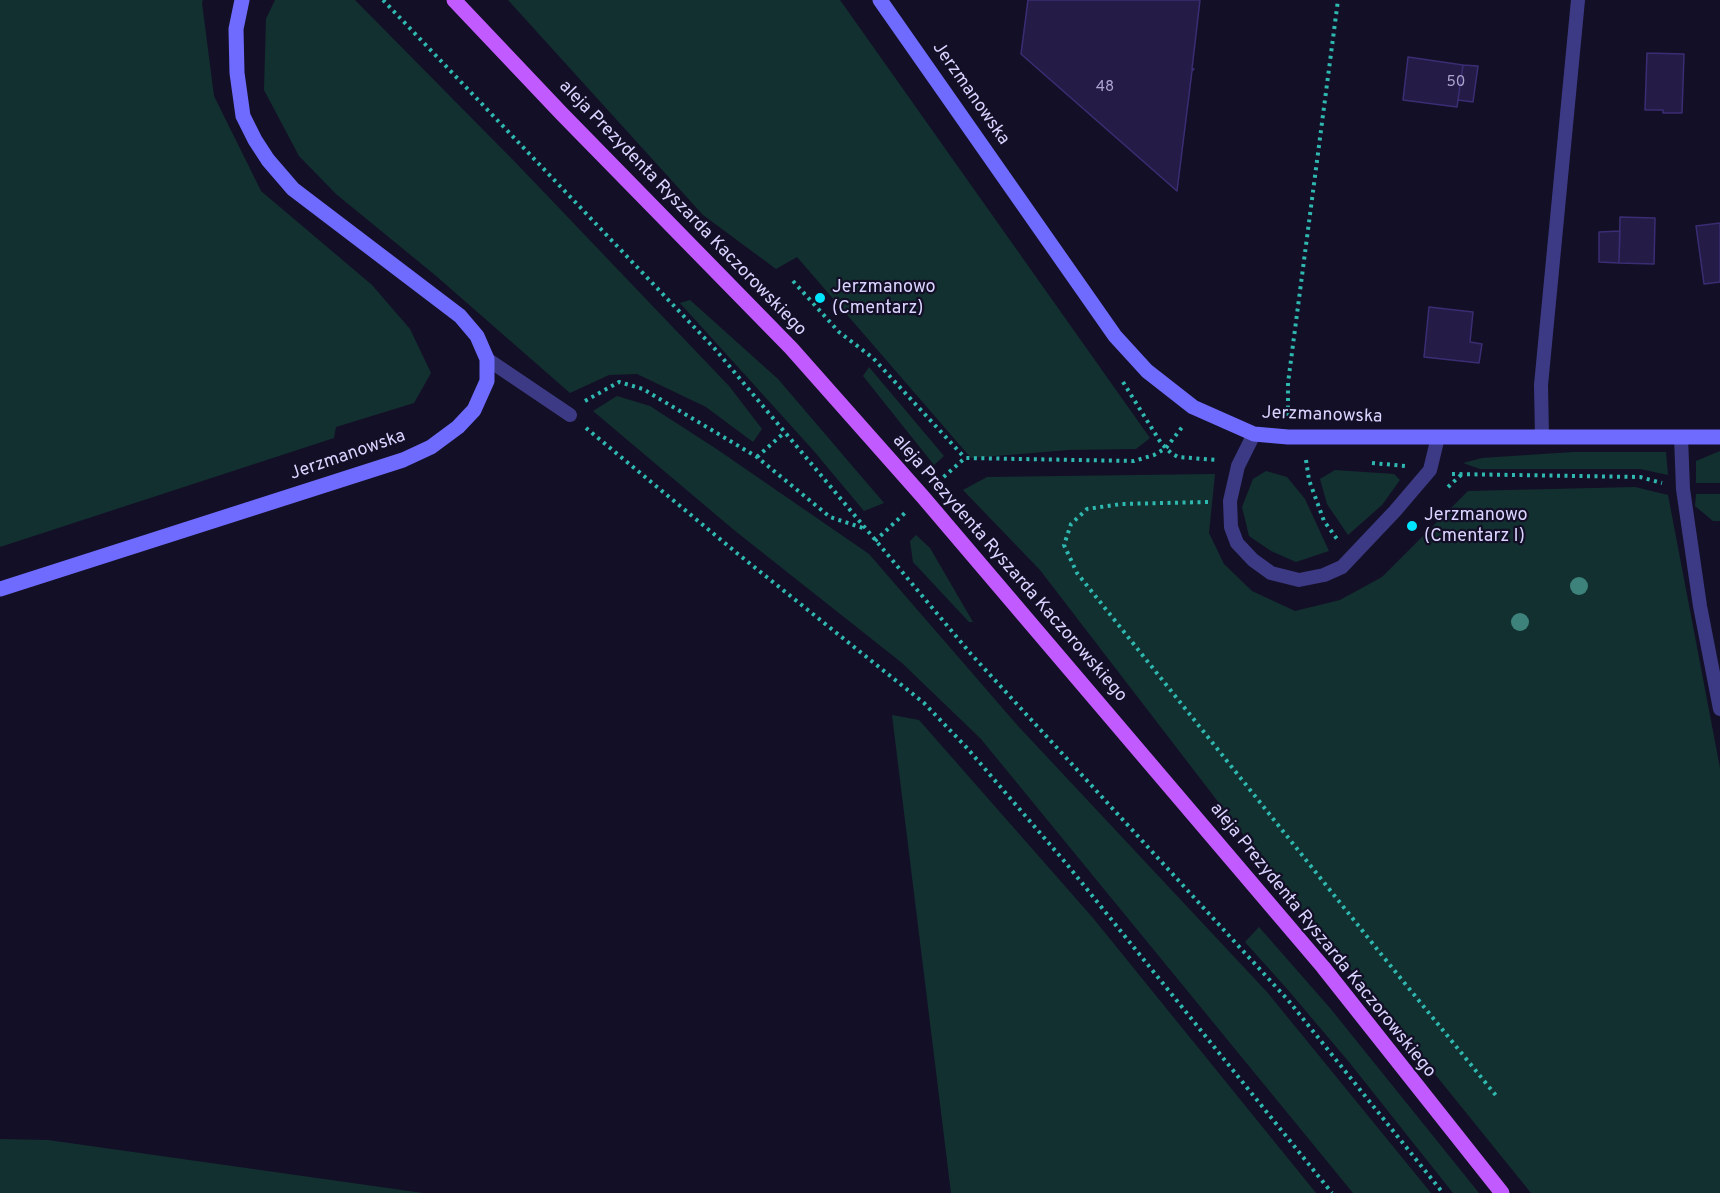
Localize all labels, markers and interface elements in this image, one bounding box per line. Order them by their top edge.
street label: Jerzmanowska [927,38,1013,150]
house number: 50 [1447,74,1465,92]
street label: aleja Prezydenta Ryszarda Kaczorowskiego [554,77,810,341]
house number: 48 [1096,79,1114,97]
place label: Jerzmanowo (Cmentarz) [832,277,936,320]
marker: Jerzmanowo (Cmentarz) [813,291,827,305]
street label: Jerzmanowska [1261,403,1383,429]
street label: Jerzmanowska [287,426,409,486]
street label: aleja Prezydenta Ryszarda Kaczorowskiego [887,431,1131,707]
place label: Jerzmanowo (Cmentarz I) [1424,505,1528,548]
marker: Jerzmanowo (Cmentarz I) [1405,519,1419,533]
street label: aleja Prezydenta Ryszarda Kaczorowskiego [1204,799,1440,1083]

